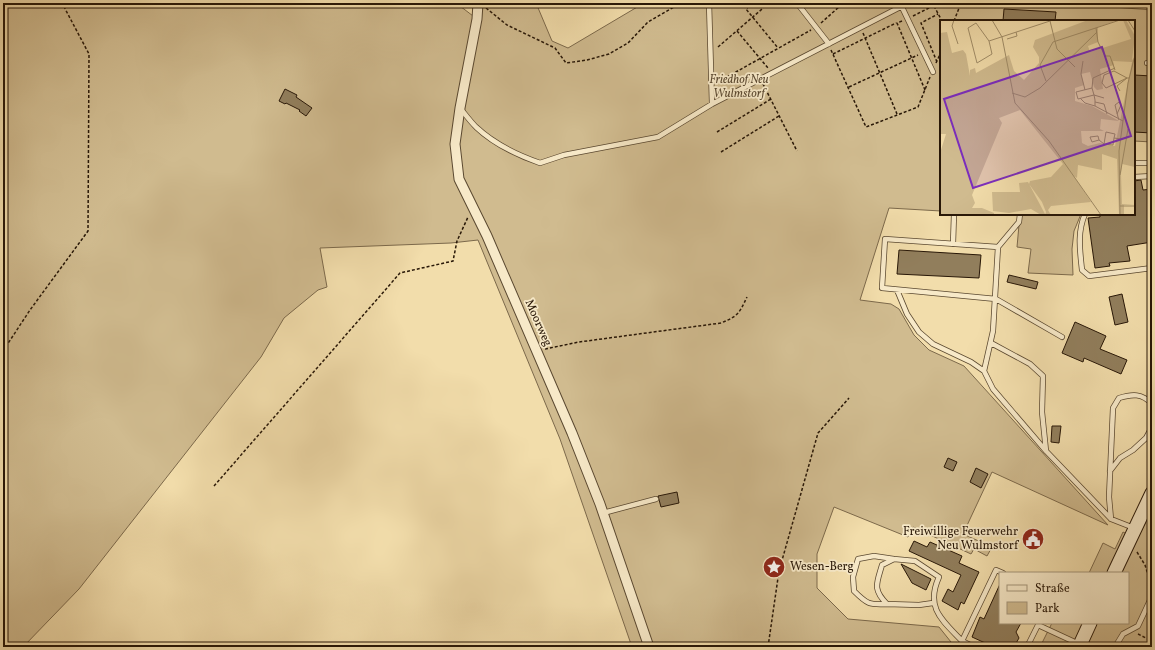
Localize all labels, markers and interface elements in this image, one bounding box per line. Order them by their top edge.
inset map [940,20,1135,215]
park label: Friedhof Neu Wulmstorf [709,72,769,102]
street label: Moorweg [521,297,555,349]
place label: Freiwillige Feuerwehr Neu Wulmstorf [903,524,1020,554]
public building icon: Freiwillige Feuerwehr Neu Wulmstorf [1020,526,1046,552]
place icon: Wesen-Berg [761,554,787,580]
place label: Wesen-Berg [790,559,854,575]
legend [999,572,1129,624]
text: Straße [1035,581,1070,597]
text: Park [1035,601,1060,617]

